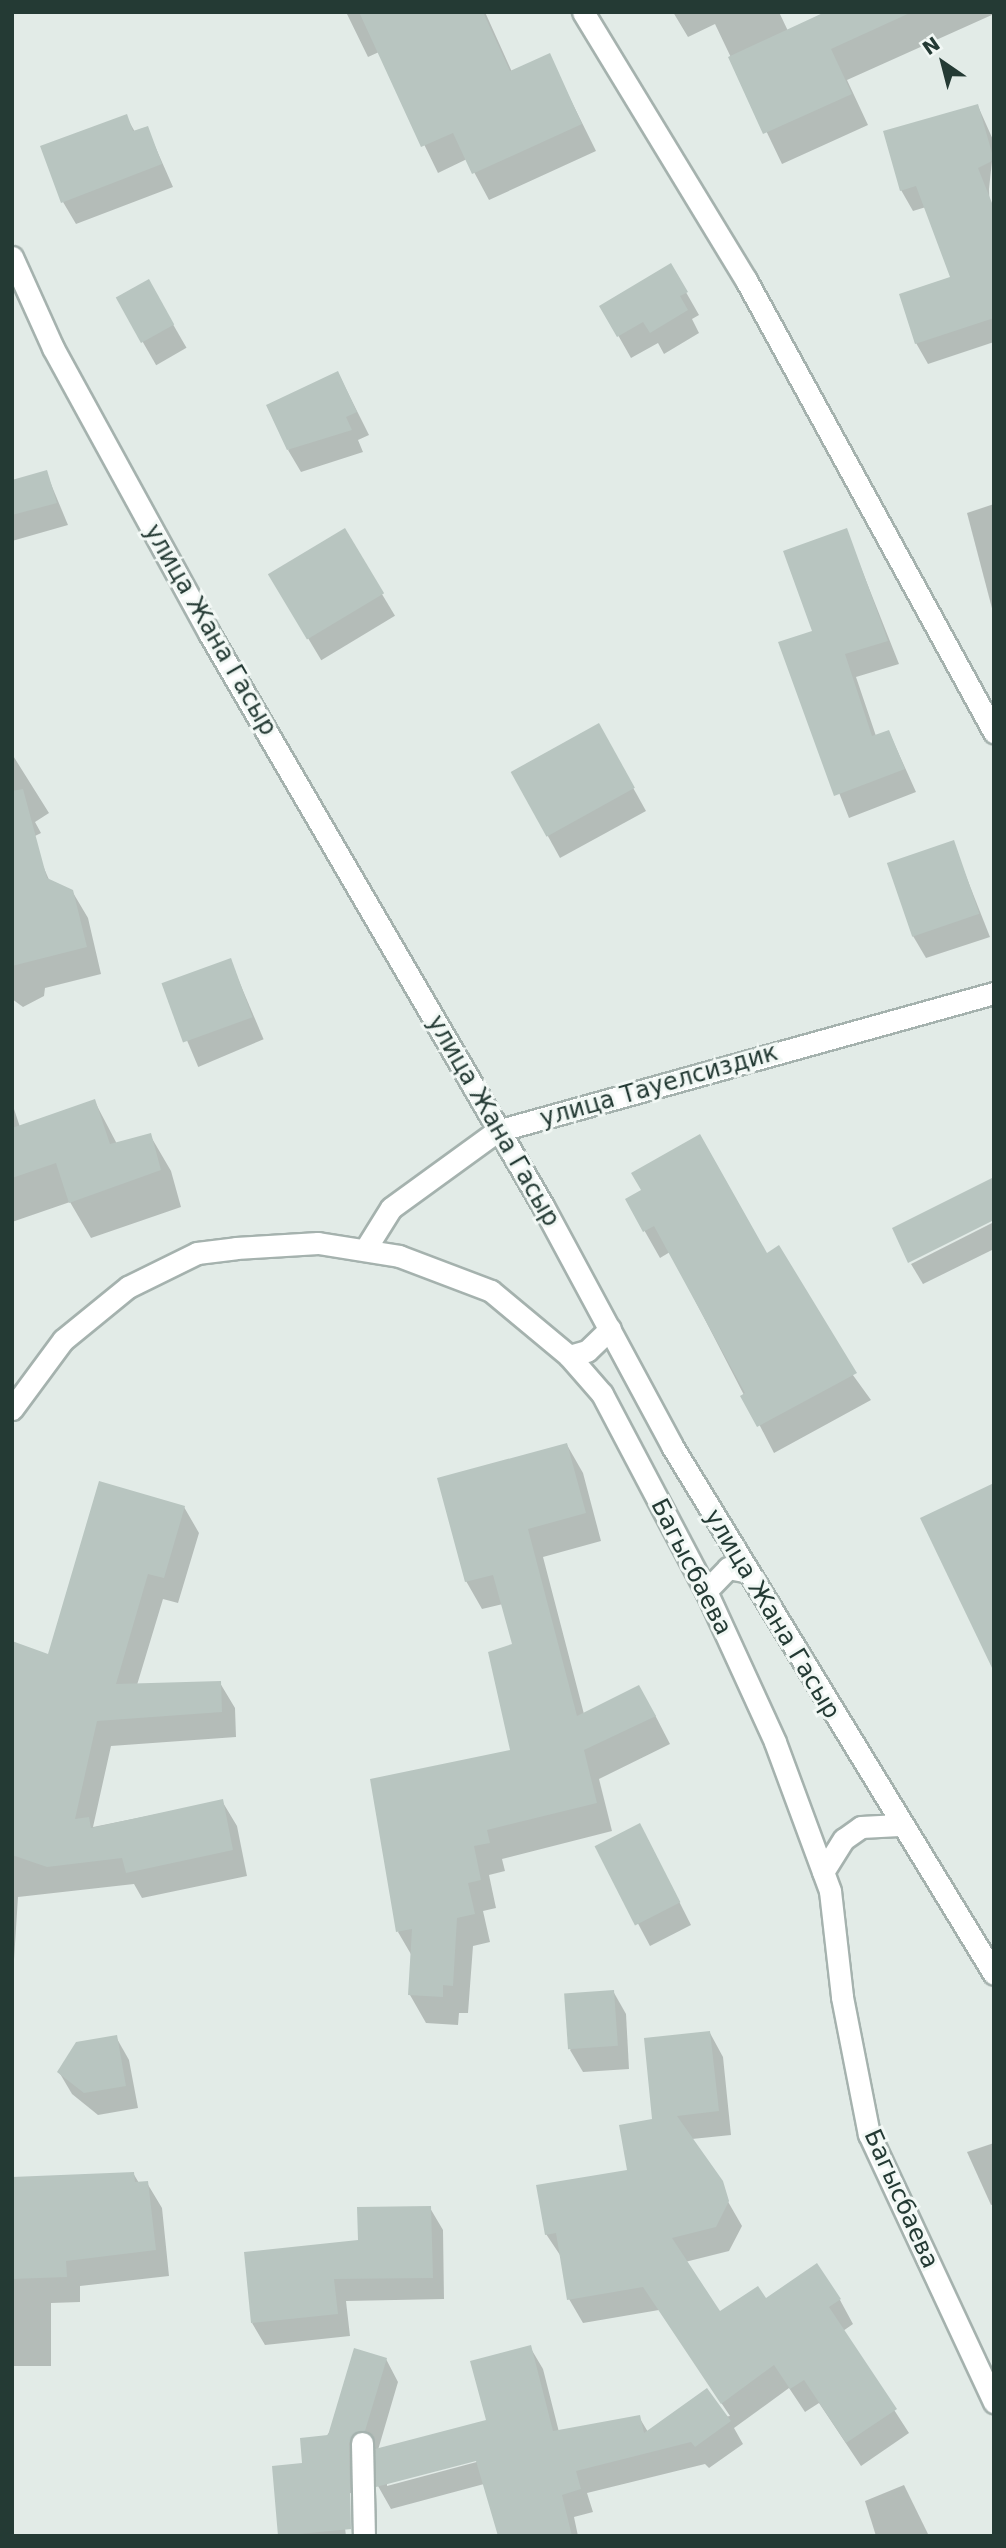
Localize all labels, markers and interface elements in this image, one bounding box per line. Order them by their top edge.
north arrow [908,28,978,98]
text: N [918,32,944,59]
street label: улица Жана Гасыр [138,519,282,741]
street label: улица Жана Гасыр [421,1010,565,1232]
street label: улица Тауелсиздик [537,1038,781,1134]
street label: Багысбаева [644,1494,738,1640]
street label: улица Жана Гасыр [698,1504,846,1724]
street label: Багысбаева [858,2125,944,2273]

